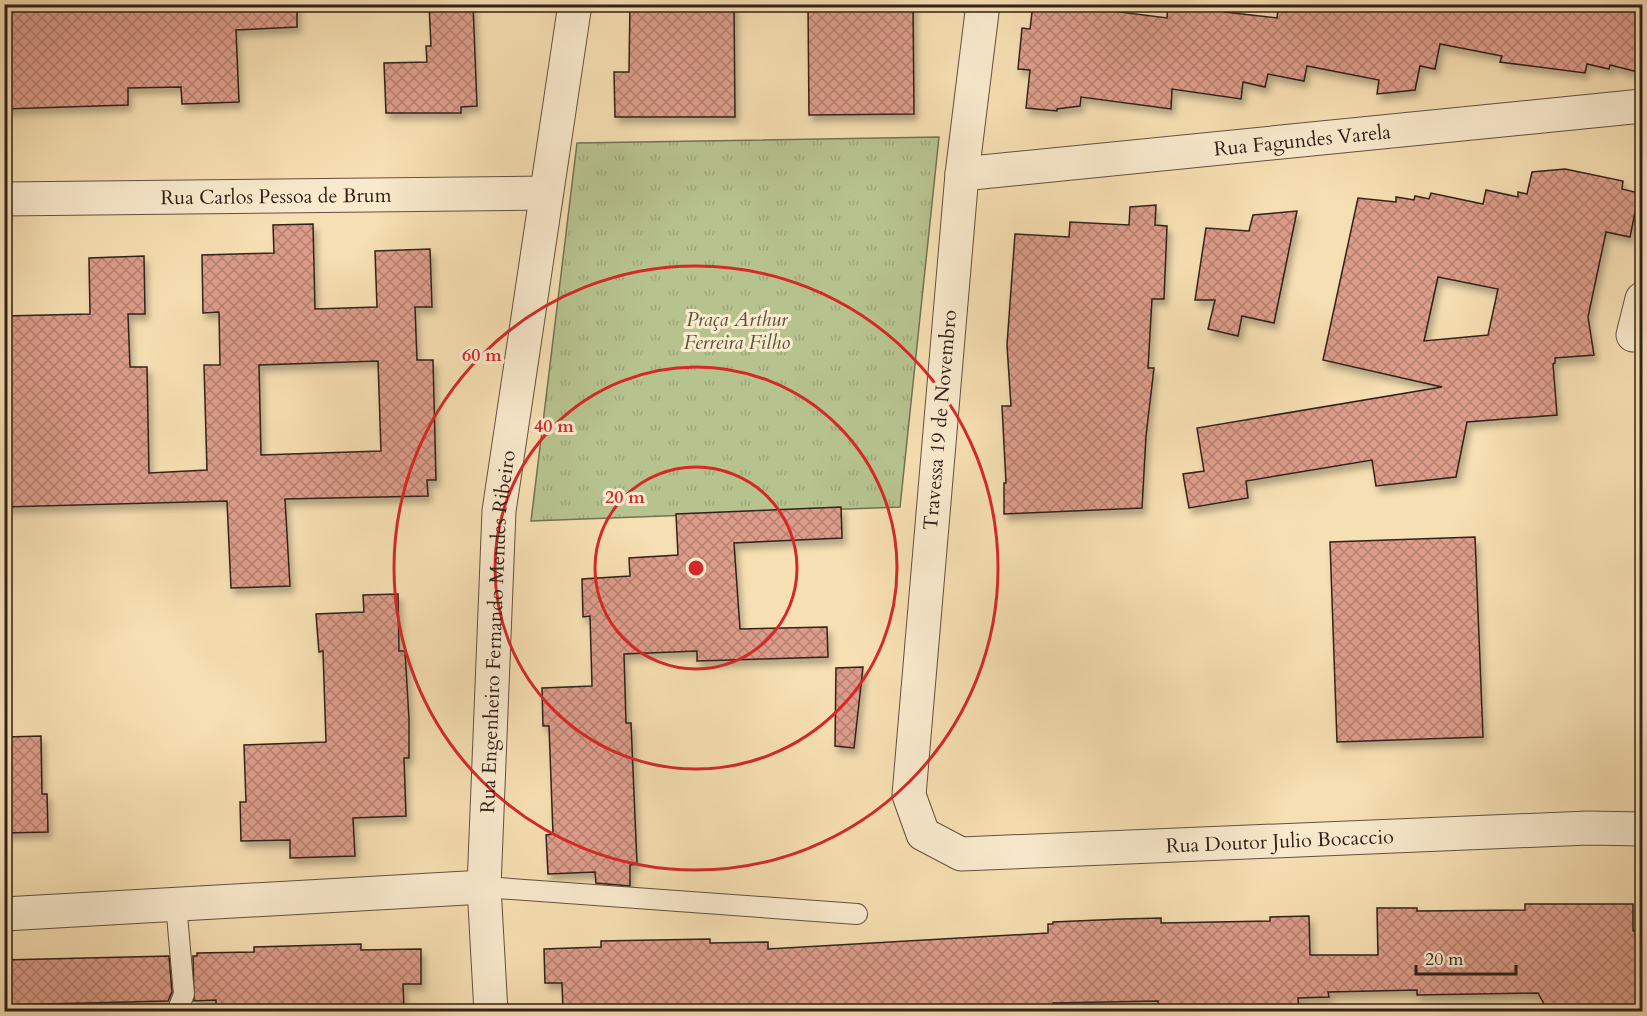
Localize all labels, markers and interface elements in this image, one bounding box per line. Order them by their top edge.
street label: Rua Fagundes Varela [1212,118,1392,162]
street label: Rua Carlos Pessoa de Brum [160,181,392,211]
park label: Praça Arthur Ferreira Filho [684,306,790,356]
street label: Travessa 19 de Novembro [917,309,963,531]
text: 60 m [462,343,502,368]
text: 40 m [534,414,574,439]
street label: Rua Engenheiro Fernando Mendes Ribeiro [473,448,521,814]
text: 20 m [605,485,645,510]
centre of rings [686,558,706,578]
street label: Rua Doutor Julio Bocaccio [1165,823,1395,859]
scale bar [1416,938,1516,976]
text: 20 m [1425,947,1464,972]

